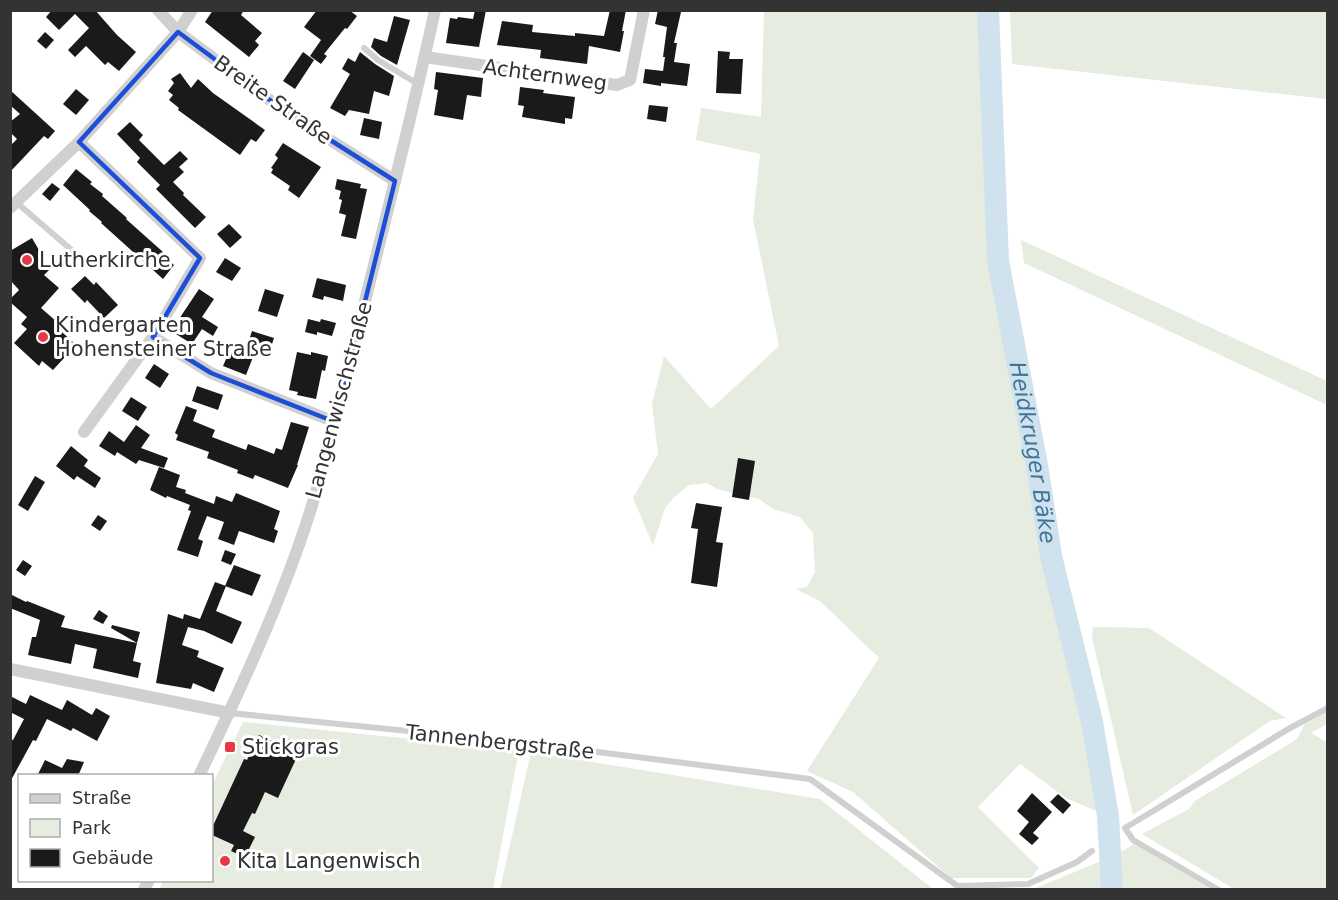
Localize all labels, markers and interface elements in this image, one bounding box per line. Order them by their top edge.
street label: Breite Straße [209,50,337,150]
street label: Achternweg [481,54,609,96]
place label: Lutherkirche [39,248,171,272]
marker: Lutherkirche [20,253,34,267]
street label: Langenwischstraße [301,299,377,501]
place label: Kindergarten Hohensteiner Straße [55,313,272,361]
marker: Kindergarten Hohensteiner Straße [36,330,50,344]
water label: Heidkruger Bäke [1004,360,1061,545]
street label: Tannenbergstraße [403,720,596,764]
place label: Stickgras [242,735,339,759]
marker: Stickgras [223,740,237,754]
legend [18,774,213,882]
text: Straße [72,787,131,808]
text: Park [72,817,111,838]
text: Gebäude [72,847,153,868]
place label: Kita Langenwisch [237,849,421,873]
marker: Kita Langenwisch [218,854,232,868]

